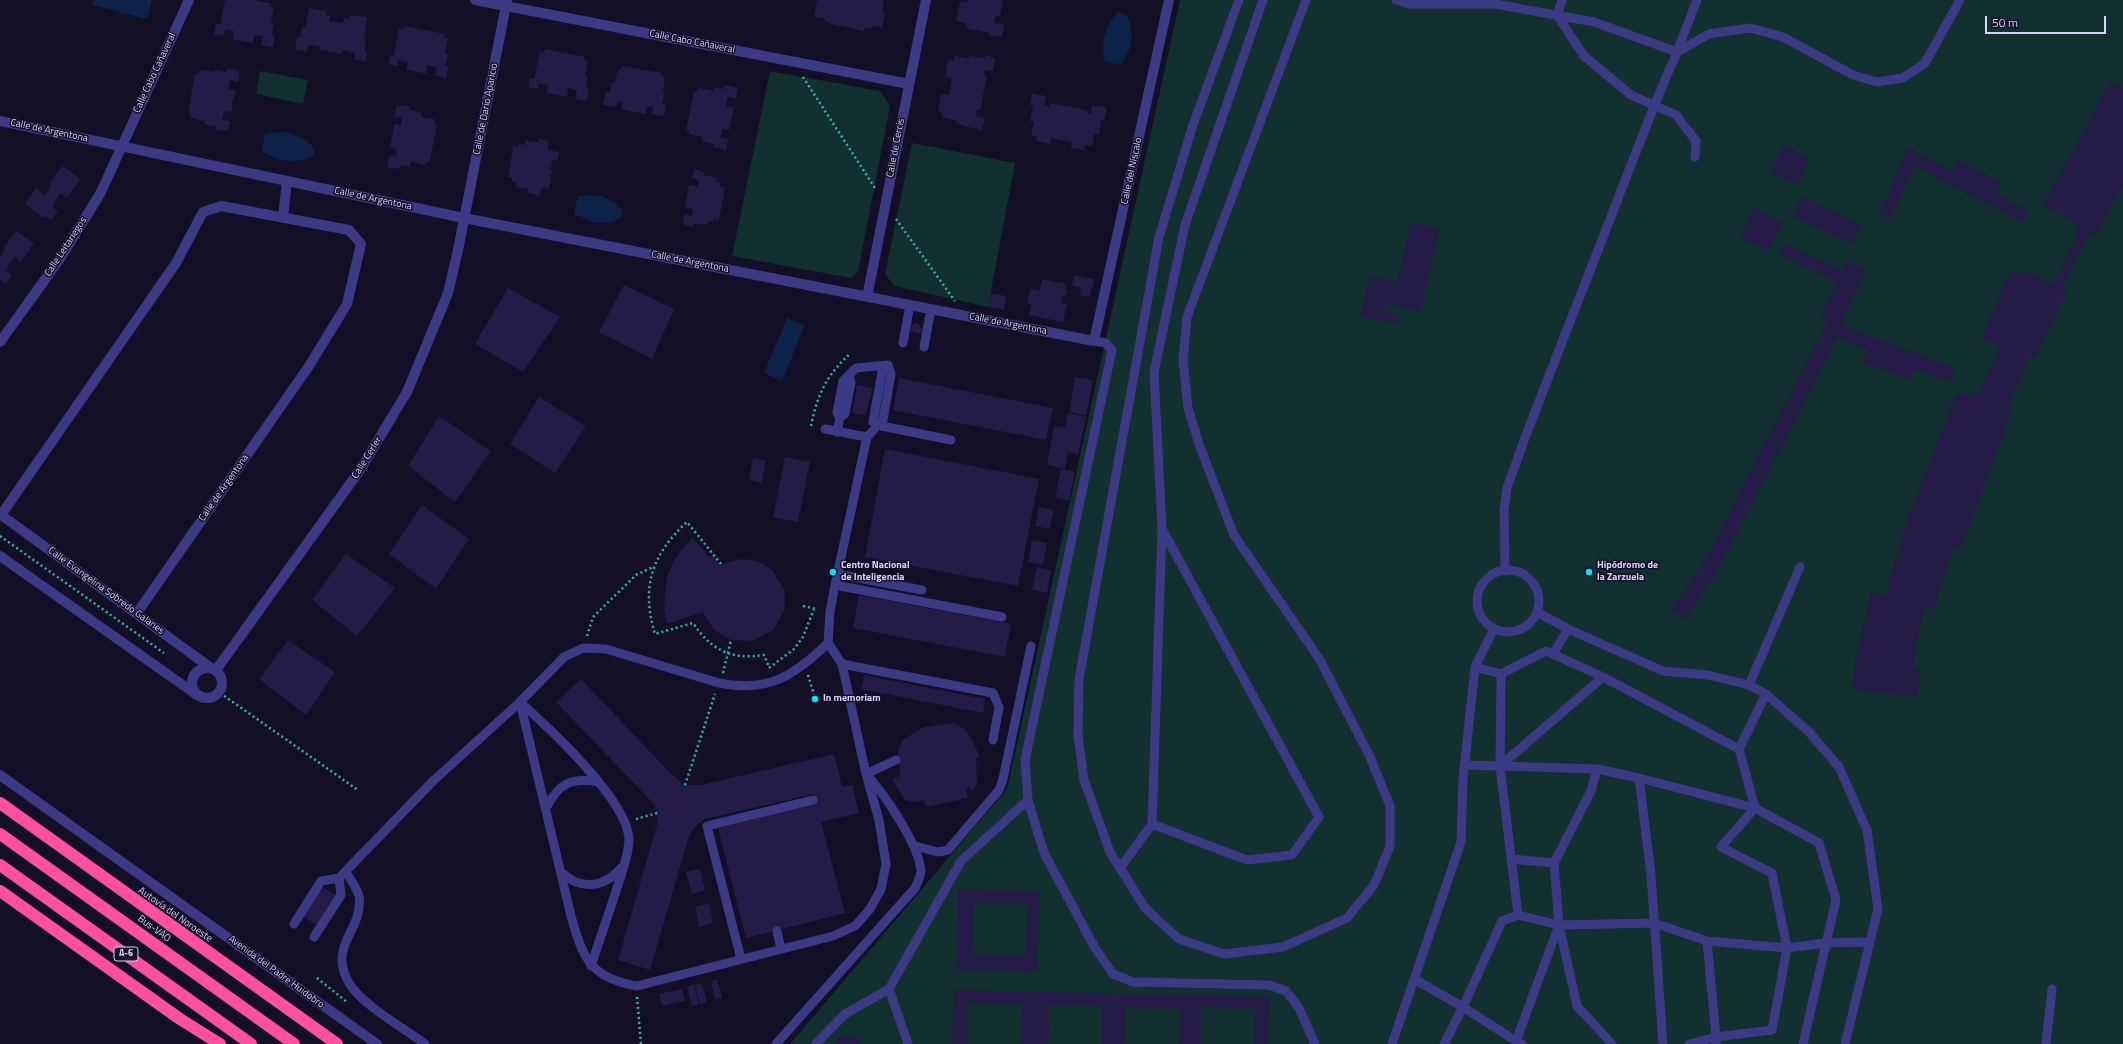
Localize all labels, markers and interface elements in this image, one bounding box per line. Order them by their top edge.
scale bar [1987,8,2108,34]
text: 50 m [1992,13,2018,32]
street label: Calle Cabo Cañaveral [648,28,736,56]
street label: Calle Cabo Cañaveral [131,31,179,115]
street label: Calle de Darío Aparicio [471,62,501,156]
street label: Calle de Argentona [9,117,89,145]
street label: Calle de Cercis [884,117,908,179]
street label: Calle del Níscalo [1119,137,1145,205]
street label: Calle de Argentona [333,185,413,213]
street label: Calle Leitariegos [42,215,90,279]
street label: Calle de Argentona [650,249,730,275]
street label: Calle de Argentona [968,311,1048,337]
street label: Calle Cerler [349,435,385,481]
street label: Calle de Argentona [196,452,252,524]
street label: Calle Evangelina Sobredo Galanes [46,545,166,637]
place label: Centro Nacional de Inteligencia [841,560,910,584]
place label: Hipódromo de la Zarzuela [1597,560,1658,584]
marker: Centro Nacional de Inteligencia [828,567,838,577]
marker: Hipódromo de la Zarzuela [1584,567,1594,577]
place label: In memoriam [823,693,881,705]
marker: In memoriam [810,694,820,704]
street label: Autovía del Noroeste [136,885,214,945]
street label: Bus-VAO [135,913,173,945]
street label: Avenida del Padre Huidobro [226,933,326,1011]
road number: A-6 [114,947,138,961]

